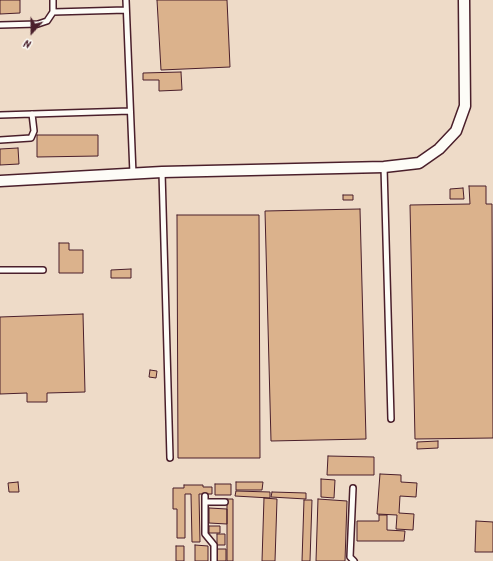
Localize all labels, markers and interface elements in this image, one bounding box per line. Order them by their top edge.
north arrow [12,12,52,52]
text: N [21,34,34,53]

